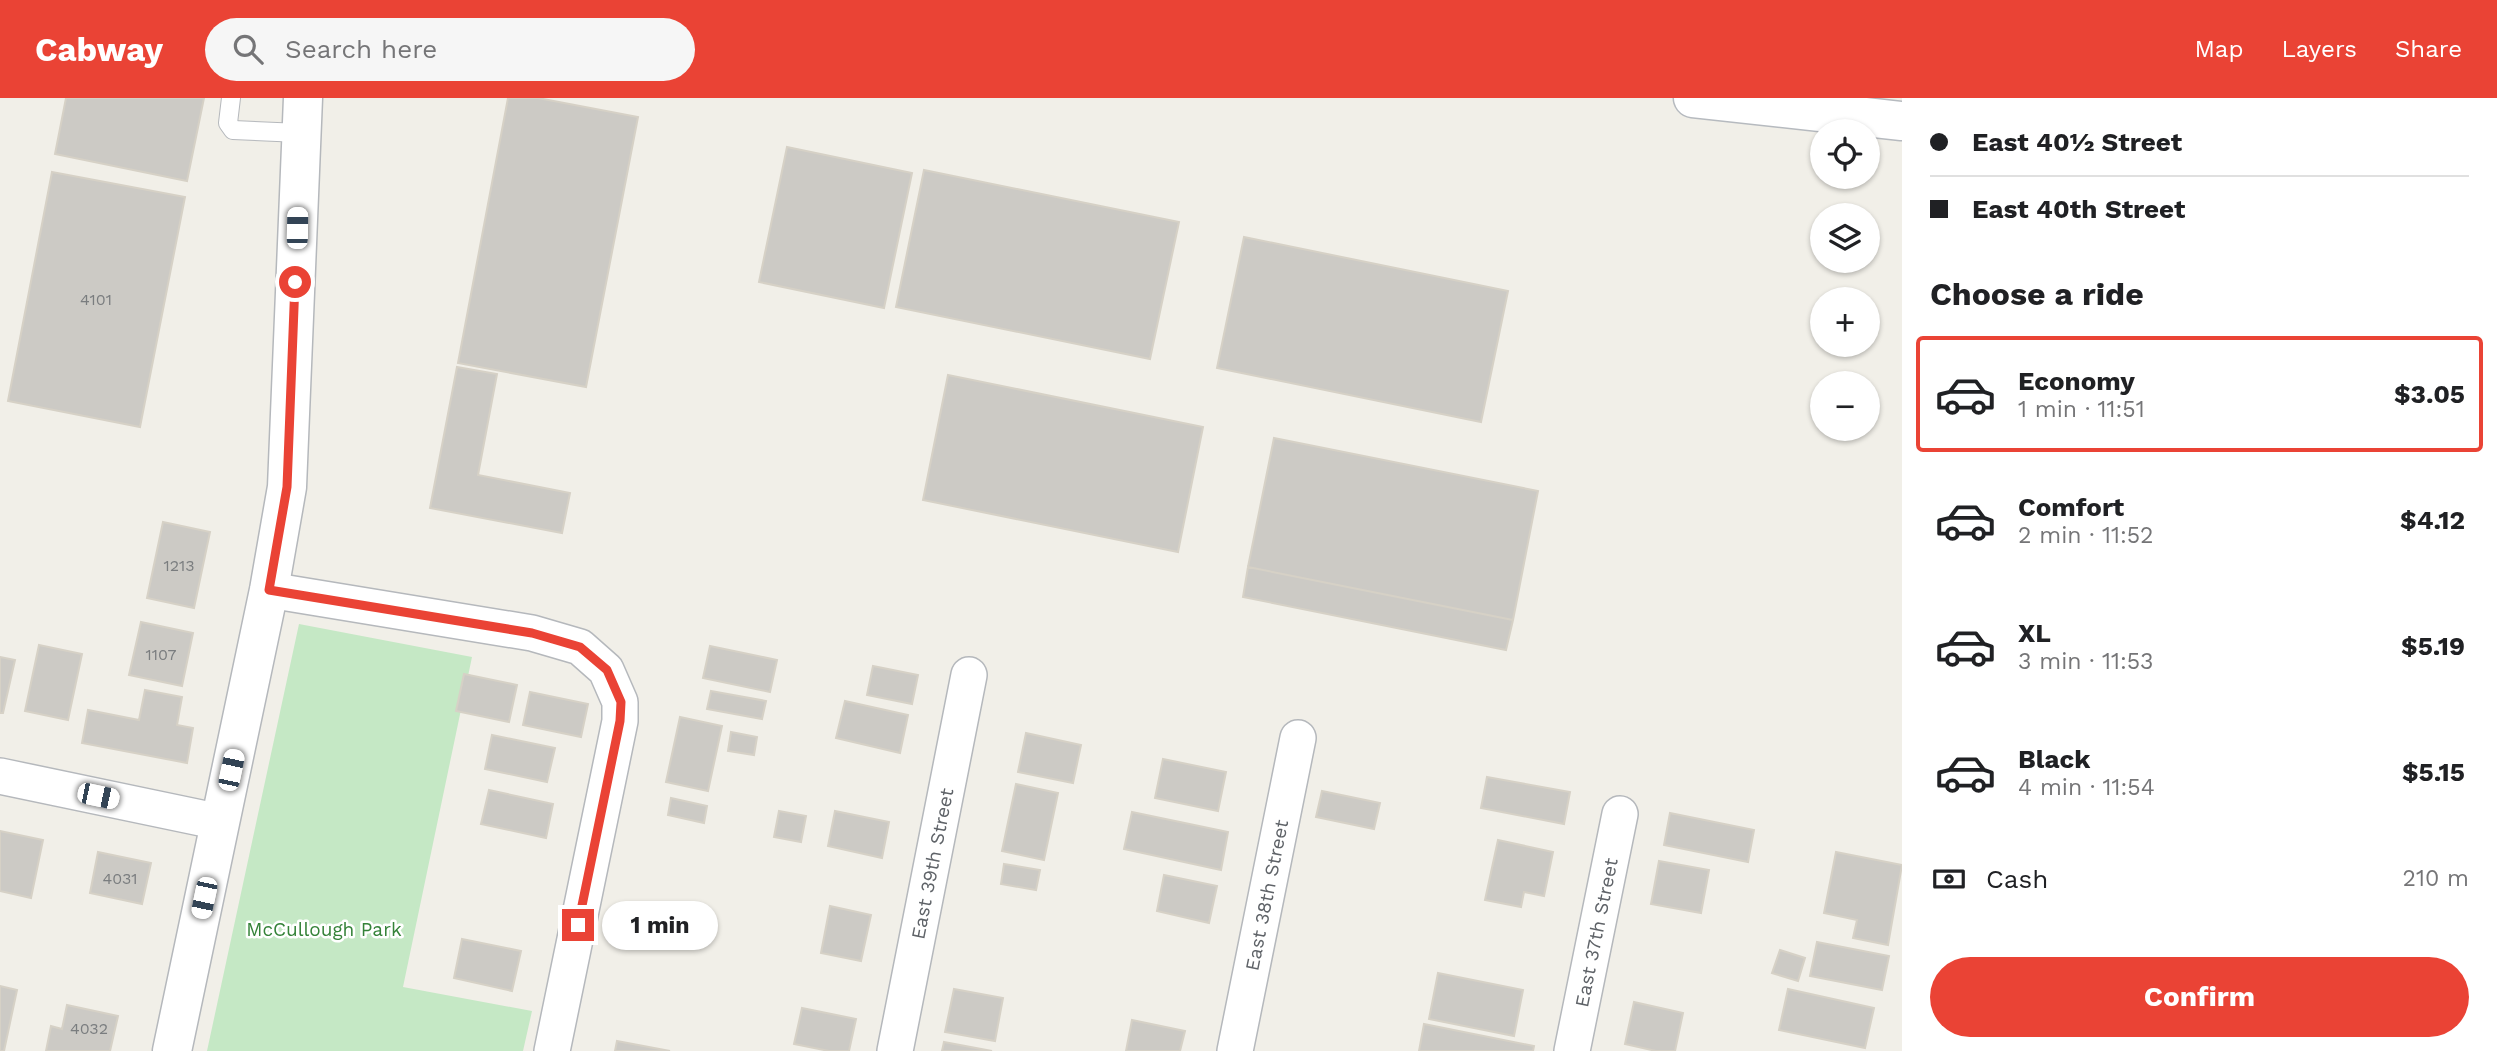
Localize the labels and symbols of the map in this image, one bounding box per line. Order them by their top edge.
car [287,207,308,249]
route start [279,266,311,298]
house number: 4101 [80,290,112,309]
house number: 1213 [163,556,195,575]
house number: 1107 [145,645,177,664]
car [217,747,246,793]
car [76,781,121,811]
street label: East 39th Street [906,786,958,941]
street label: East 38th Street [1240,818,1293,973]
street label: East 37th Street [1570,856,1623,1009]
house number: 4031 [103,869,137,888]
car [190,875,219,921]
callout: 1 min [602,900,718,950]
route end [562,909,594,941]
park label: McCullough Park [246,918,402,941]
house number: 4032 [70,1019,108,1038]

